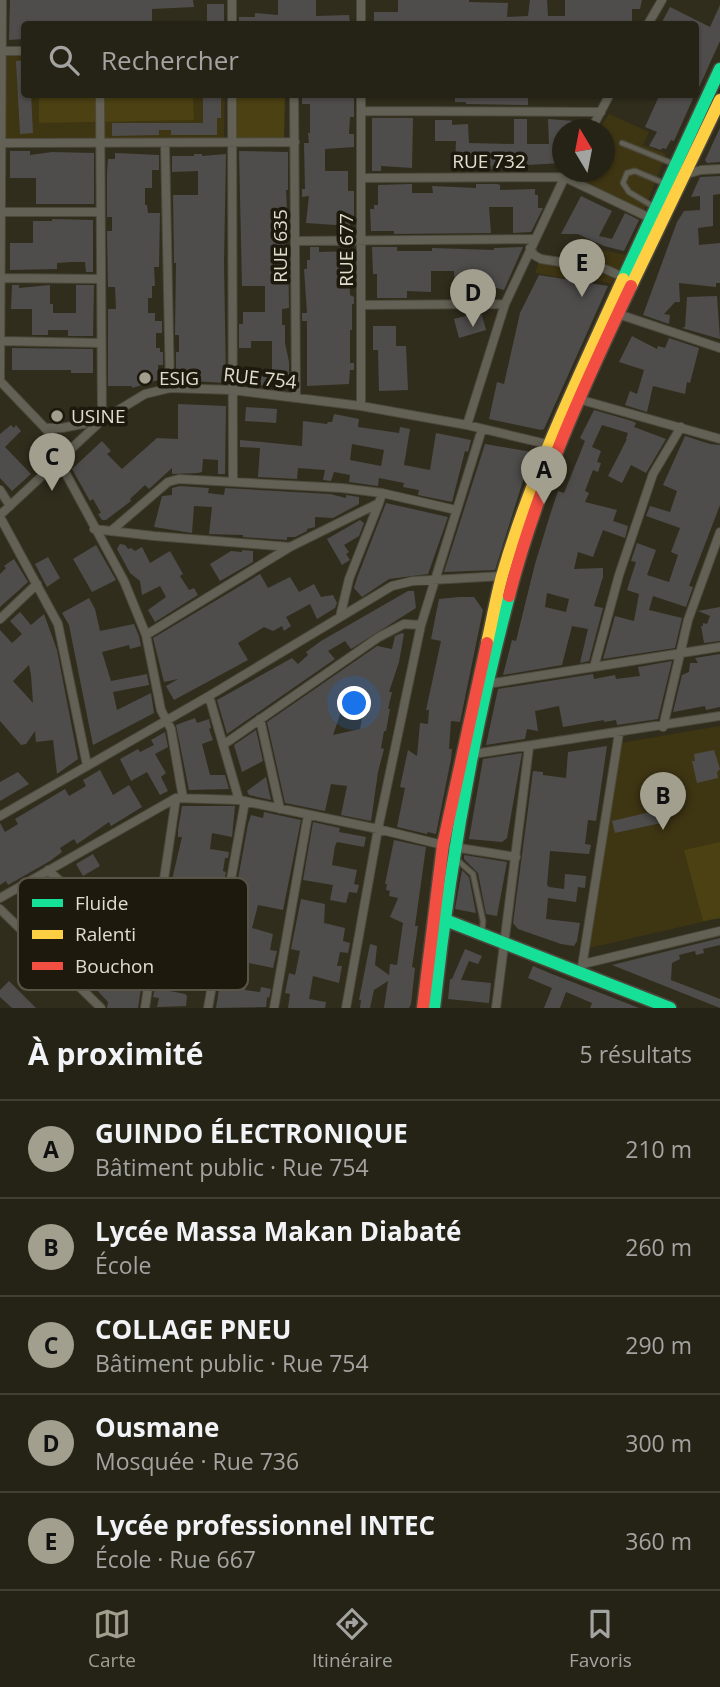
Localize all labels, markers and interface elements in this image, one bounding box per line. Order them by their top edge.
search box [21,21,699,98]
icon: search [45,41,83,79]
text: Rechercher [101,42,239,78]
north arrow [552,119,615,182]
street label: RUE 732 [452,148,526,174]
street label: RUE 635 [267,209,293,283]
street label: RUE 677 [333,213,359,287]
pin: E [559,239,605,297]
pin: D [450,269,496,327]
street label: RUE 754 [222,361,298,395]
place label: ESIG [159,365,199,391]
marker: ESIG [137,370,153,386]
place label: USINE [71,403,125,429]
marker: USINE [49,408,65,424]
pin: C [29,433,75,491]
pin: A [521,446,567,504]
your location [337,686,371,720]
pin: B [640,772,686,830]
legend [18,878,248,990]
text: Fluide [75,890,128,916]
text: Ralenti [75,921,136,947]
text: Bouchon [75,953,154,979]
text: À proximité [28,1033,204,1074]
text: 5 résultats [580,1038,692,1070]
text: GUINDO ÉLECTRONIQUE [95,1115,408,1151]
text: A [43,1133,59,1165]
text: 210 m [625,1133,692,1165]
text: Bâtiment public · Rue 754 [95,1151,369,1183]
text: Lycée Massa Makan Diabaté [95,1213,461,1249]
text: B [43,1231,59,1263]
text: 260 m [625,1231,692,1263]
text: École [95,1249,151,1281]
text: COLLAGE PNEU [95,1311,291,1347]
text: C [44,1329,58,1361]
text: 290 m [625,1329,692,1361]
text: Bâtiment public · Rue 754 [95,1347,369,1379]
text: Ousmane [95,1409,219,1445]
text: D [42,1427,60,1459]
text: 300 m [625,1427,692,1459]
text: Mosquée · Rue 736 [95,1445,299,1477]
text: Lycée professionnel INTEC [95,1507,435,1543]
text: E [45,1525,57,1557]
text: 360 m [625,1525,692,1557]
text: École · Rue 667 [95,1543,256,1575]
tab: Carte [88,1605,136,1673]
tab: Itinéraire [312,1605,393,1673]
tab: Favoris [569,1605,632,1673]

